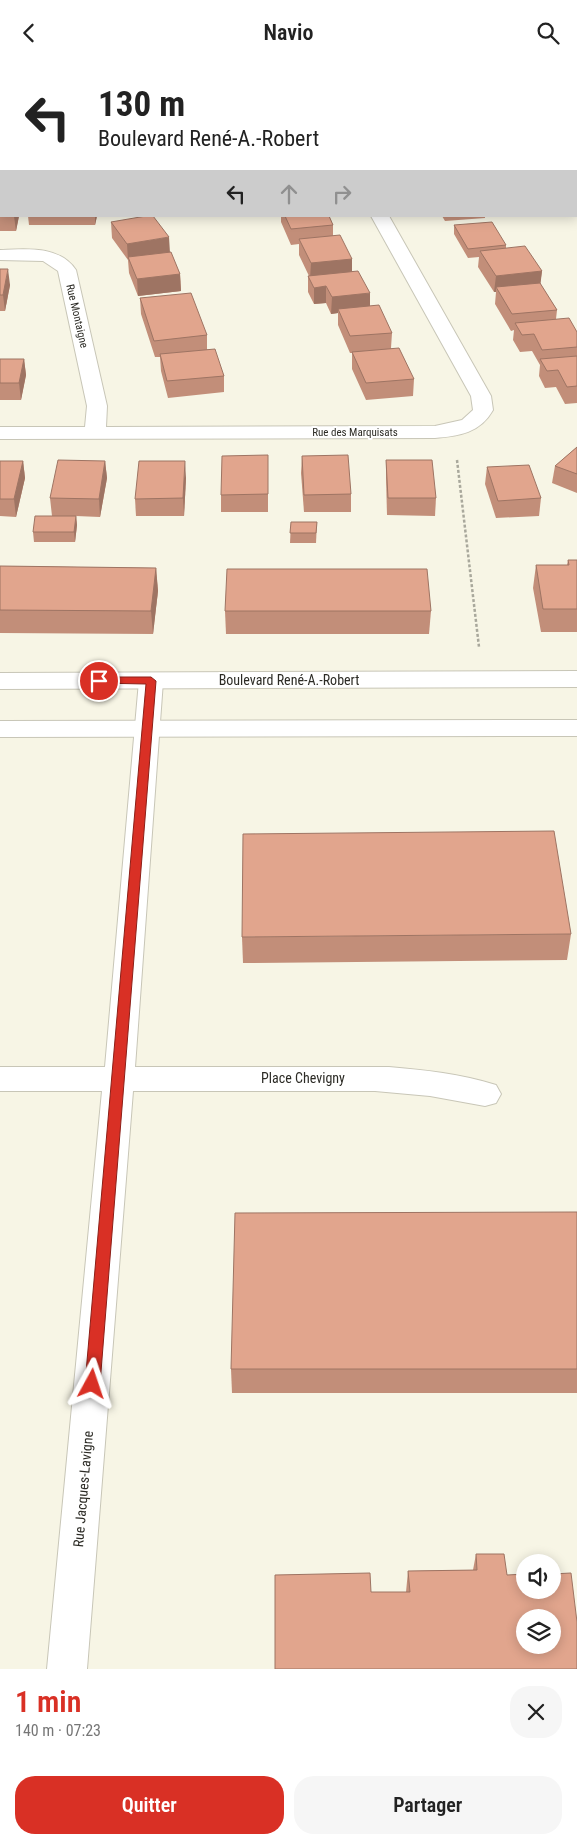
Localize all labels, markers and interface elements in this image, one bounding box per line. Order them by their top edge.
icon: back [15,19,43,47]
icon: search [534,19,562,47]
text: Navio [264,20,313,45]
text: 130 m [98,84,185,125]
icon: left [15,85,80,150]
text: Boulevard René-A.-Robert [98,126,319,151]
icon: left [222,180,250,208]
icon: ahead [275,180,303,208]
icon: right [328,180,356,208]
street label: Rue Montaigne [63,283,91,349]
street label: Rue des Marquisats [312,426,398,439]
pin [78,660,120,702]
icon: arrive [85,667,113,695]
street label: Boulevard René-A.-Robert [219,672,359,688]
street label: Place Chevigny [261,1070,345,1086]
position arrow [65,1357,117,1409]
street label: Rue Jacques-Lavigne [70,1430,96,1548]
map controls [516,1554,561,1654]
button: sound [516,1554,561,1599]
button: layers [516,1609,561,1654]
text: 1 min [15,1684,81,1719]
button: close [510,1686,562,1738]
text: 140 m · 07:23 [15,1721,101,1740]
button: Quitter [15,1776,284,1834]
button: Partager [294,1776,562,1834]

